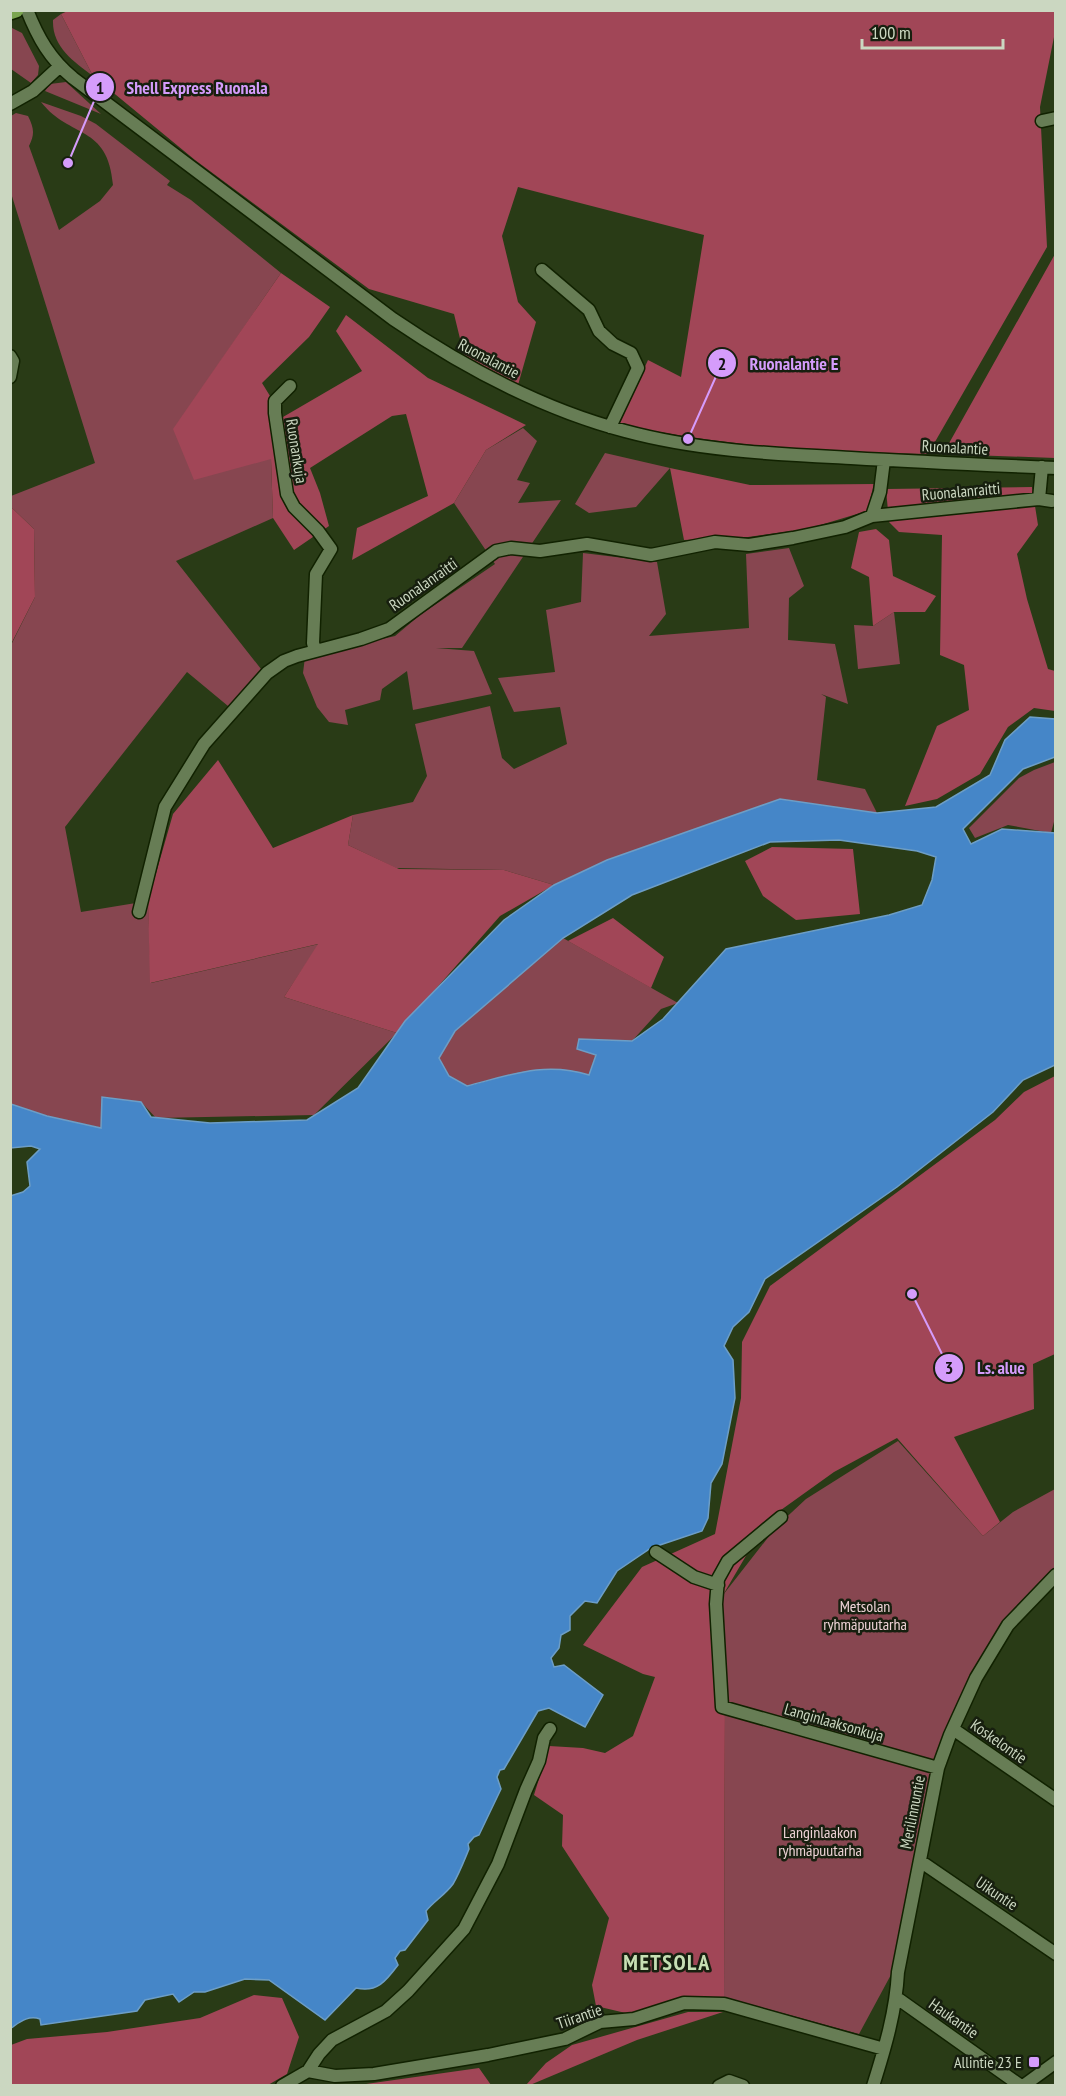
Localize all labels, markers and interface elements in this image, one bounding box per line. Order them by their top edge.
scale bar [862,12,1003,50]
text: 100 m [871,21,911,44]
callout: Shell Express Ruonala [85,69,280,105]
text: 1 [96,76,104,99]
text: Shell Express Ruonala [126,76,268,99]
street label: Ruonalantie [455,334,523,382]
callout: Ruonalantie E [707,345,850,381]
text: 2 [718,352,726,375]
text: Ruonalantie E [750,352,839,375]
street label: Ruonankuja [282,417,312,485]
street label: Ruonalantie [921,435,989,459]
street label: Ruonalanraitti [921,478,1001,504]
street label: Ruonalanraitti [385,553,461,615]
callout: Ls. alue [934,1350,1037,1386]
text: 3 [945,1356,953,1379]
text: Ls. alue [977,1356,1025,1379]
park label: Metsolan ryhmäpuutarha [823,1596,907,1634]
street label: Langinlaaksonkuja [782,1698,886,1746]
street label: Koskelontie [967,1714,1031,1768]
street label: Merilinnuntie [895,1774,929,1850]
park label: Langinlaakon ryhmäpuutarha [778,1822,862,1860]
street label: Uikuntie [972,1872,1022,1914]
district label: METSOLA [623,1948,711,1976]
street label: Haukantie [925,1994,983,2042]
street label: Tiirantie [554,1999,604,2033]
place label: Allintie 23 E [954,2052,1022,2072]
marker: Allintie 23 E [1027,2055,1041,2069]

